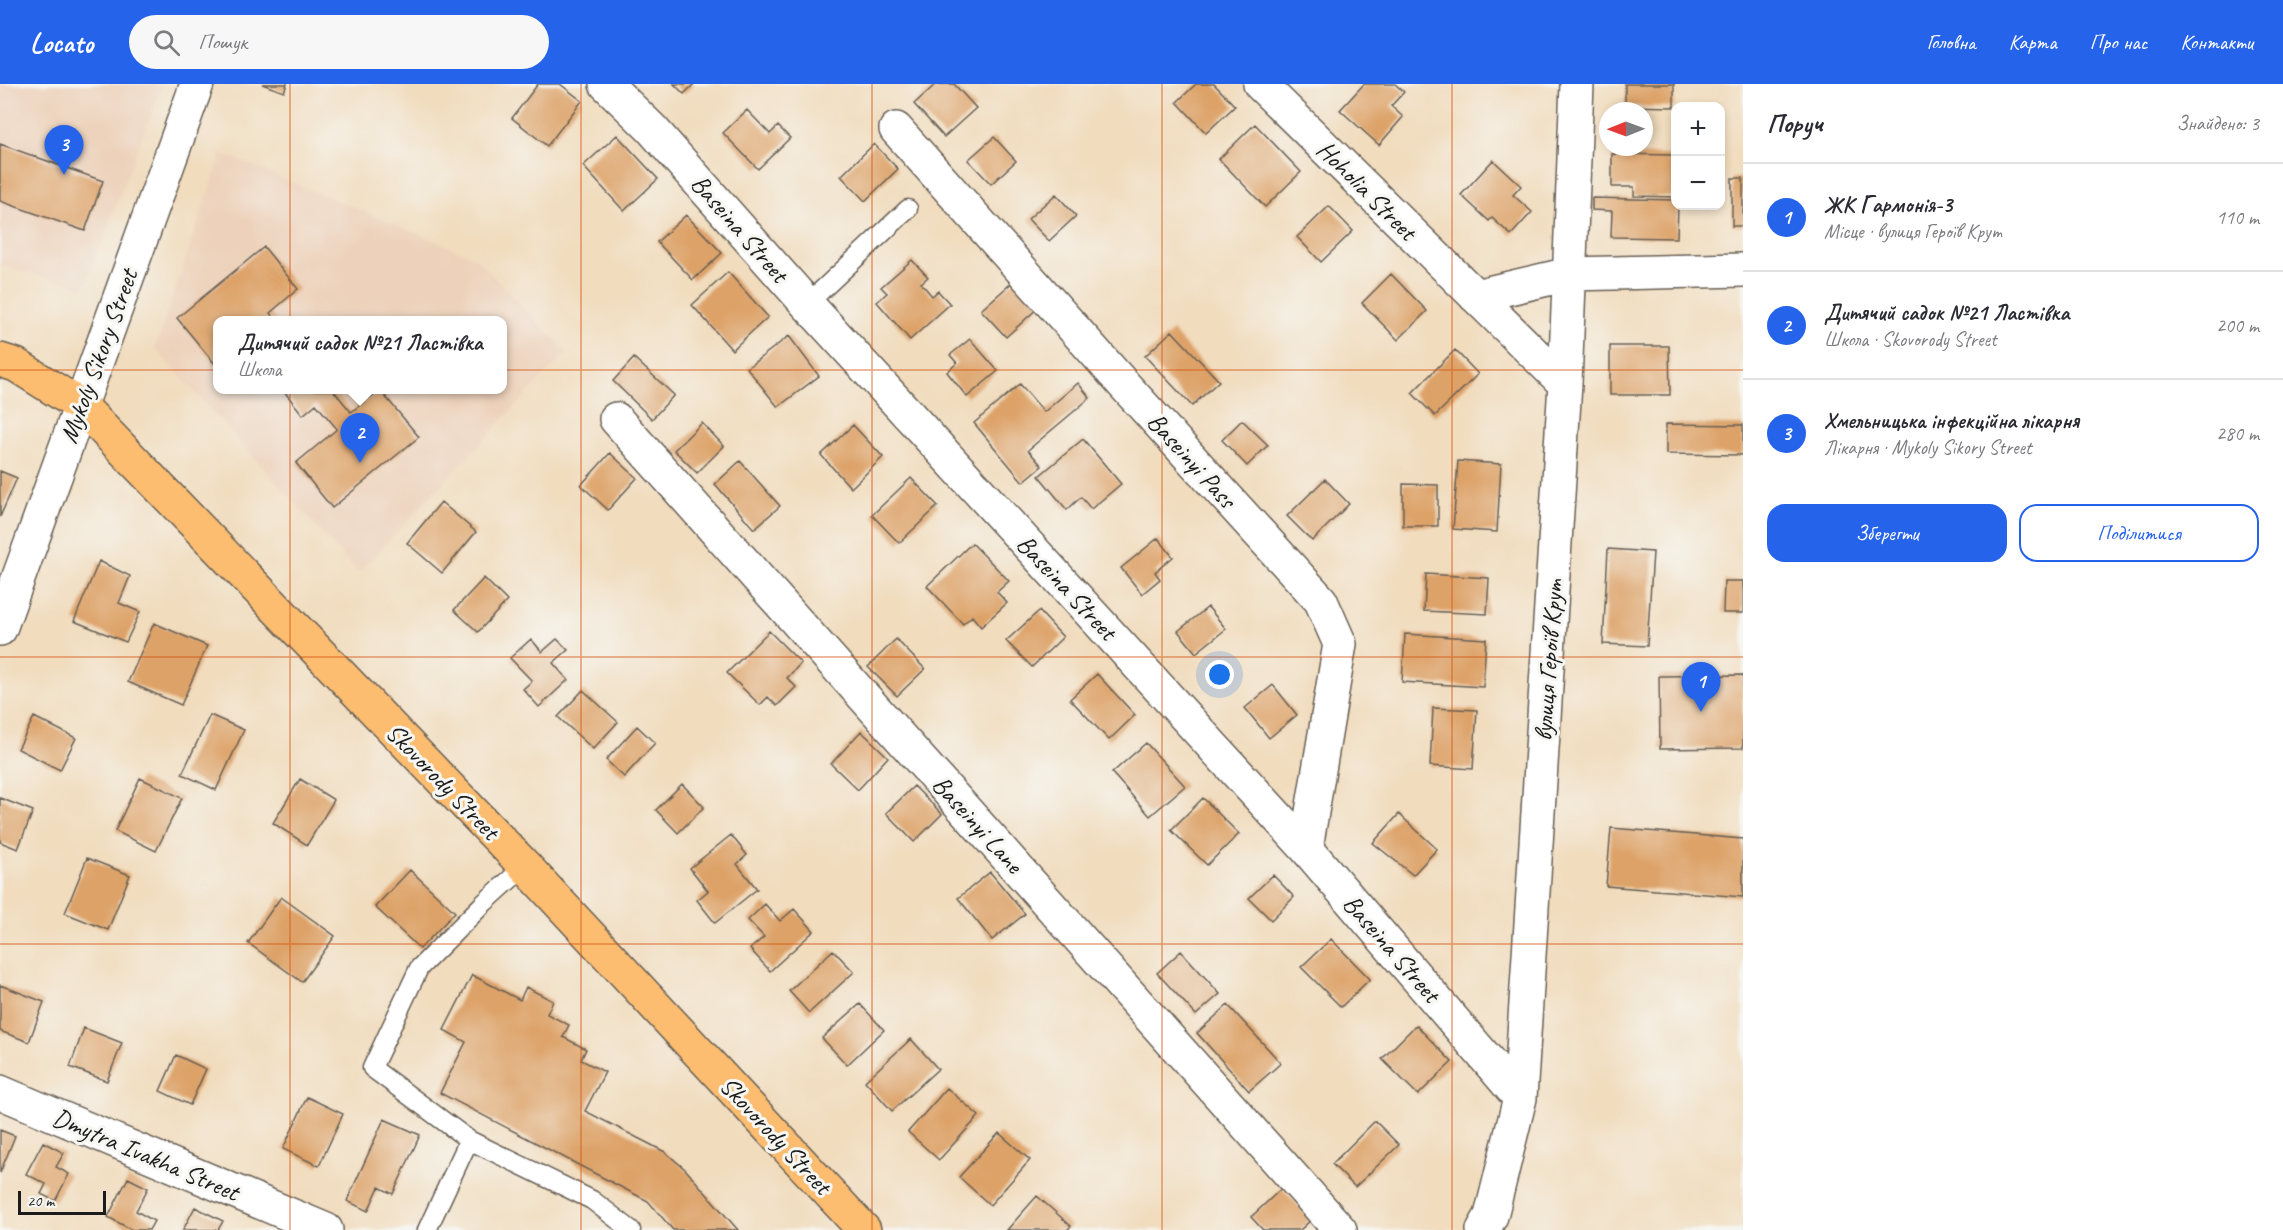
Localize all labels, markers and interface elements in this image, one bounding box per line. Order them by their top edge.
search box [129,15,549,69]
text: Locato [30,25,93,60]
icon: search [150,26,183,59]
text: Пошук [198,28,247,56]
text: Головна [1927,29,1976,55]
text: Карта [2009,29,2057,55]
text: Про нас [2090,29,2147,55]
text: Контакти [2180,29,2253,55]
north arrow [1599,102,1653,156]
map controls [1671,102,1725,210]
button: + [1671,102,1725,156]
text: Поруч [1767,107,1823,140]
text: Знайдено: 3 [2177,111,2259,136]
pin: 3 [44,126,84,175]
street label: Hoholia Street [1310,133,1425,249]
button: − [1671,156,1725,210]
street label: Baseina Street [684,167,797,291]
text: ЖК Гармонія-3 [1824,191,1952,219]
text: 1 [1782,205,1791,230]
text: 110 m [2216,205,2259,230]
text: Місце · вулиця Героїв Крут [1824,219,2002,244]
street label: Mykoly Sikory Street [52,263,146,447]
text: Дитячий садок №21 Ластівка [1824,299,2069,327]
text: 2 [1782,313,1791,338]
text: 200 m [2216,313,2259,338]
popup [213,316,507,394]
text: Школа · Skovorody Street [1824,327,1997,352]
text: Дитячий садок №21 Ластівка [237,329,483,357]
text: Школа [237,357,282,382]
street label: Baseinyi Pass [1140,406,1245,517]
text: Хмельницька інфекційна лікарня [1824,407,2079,435]
pin: 2 [340,414,380,463]
text: 3 [1782,421,1791,446]
text: 280 m [2216,421,2259,446]
text: Лікарня · Mykoly Sikory Street [1824,435,2032,460]
button: Зберегти [1767,504,2007,562]
button: Поділитися [2019,504,2259,562]
street label: Baseina Street [1009,528,1126,649]
street label: вулиця Героїв Крут [1526,576,1571,742]
your location [1205,660,1234,689]
pin: 1 [1682,662,1720,712]
street label: Skovorody Street [379,716,508,848]
street label: Baseinyi Lane [925,769,1031,881]
street label: Baseina Street [1336,887,1449,1011]
street label: Skovorody Street [713,1069,840,1203]
street label: Dmytra Ivakha Street [48,1100,246,1209]
scale bar [18,1188,106,1216]
text: 20 m [27,1191,54,1211]

